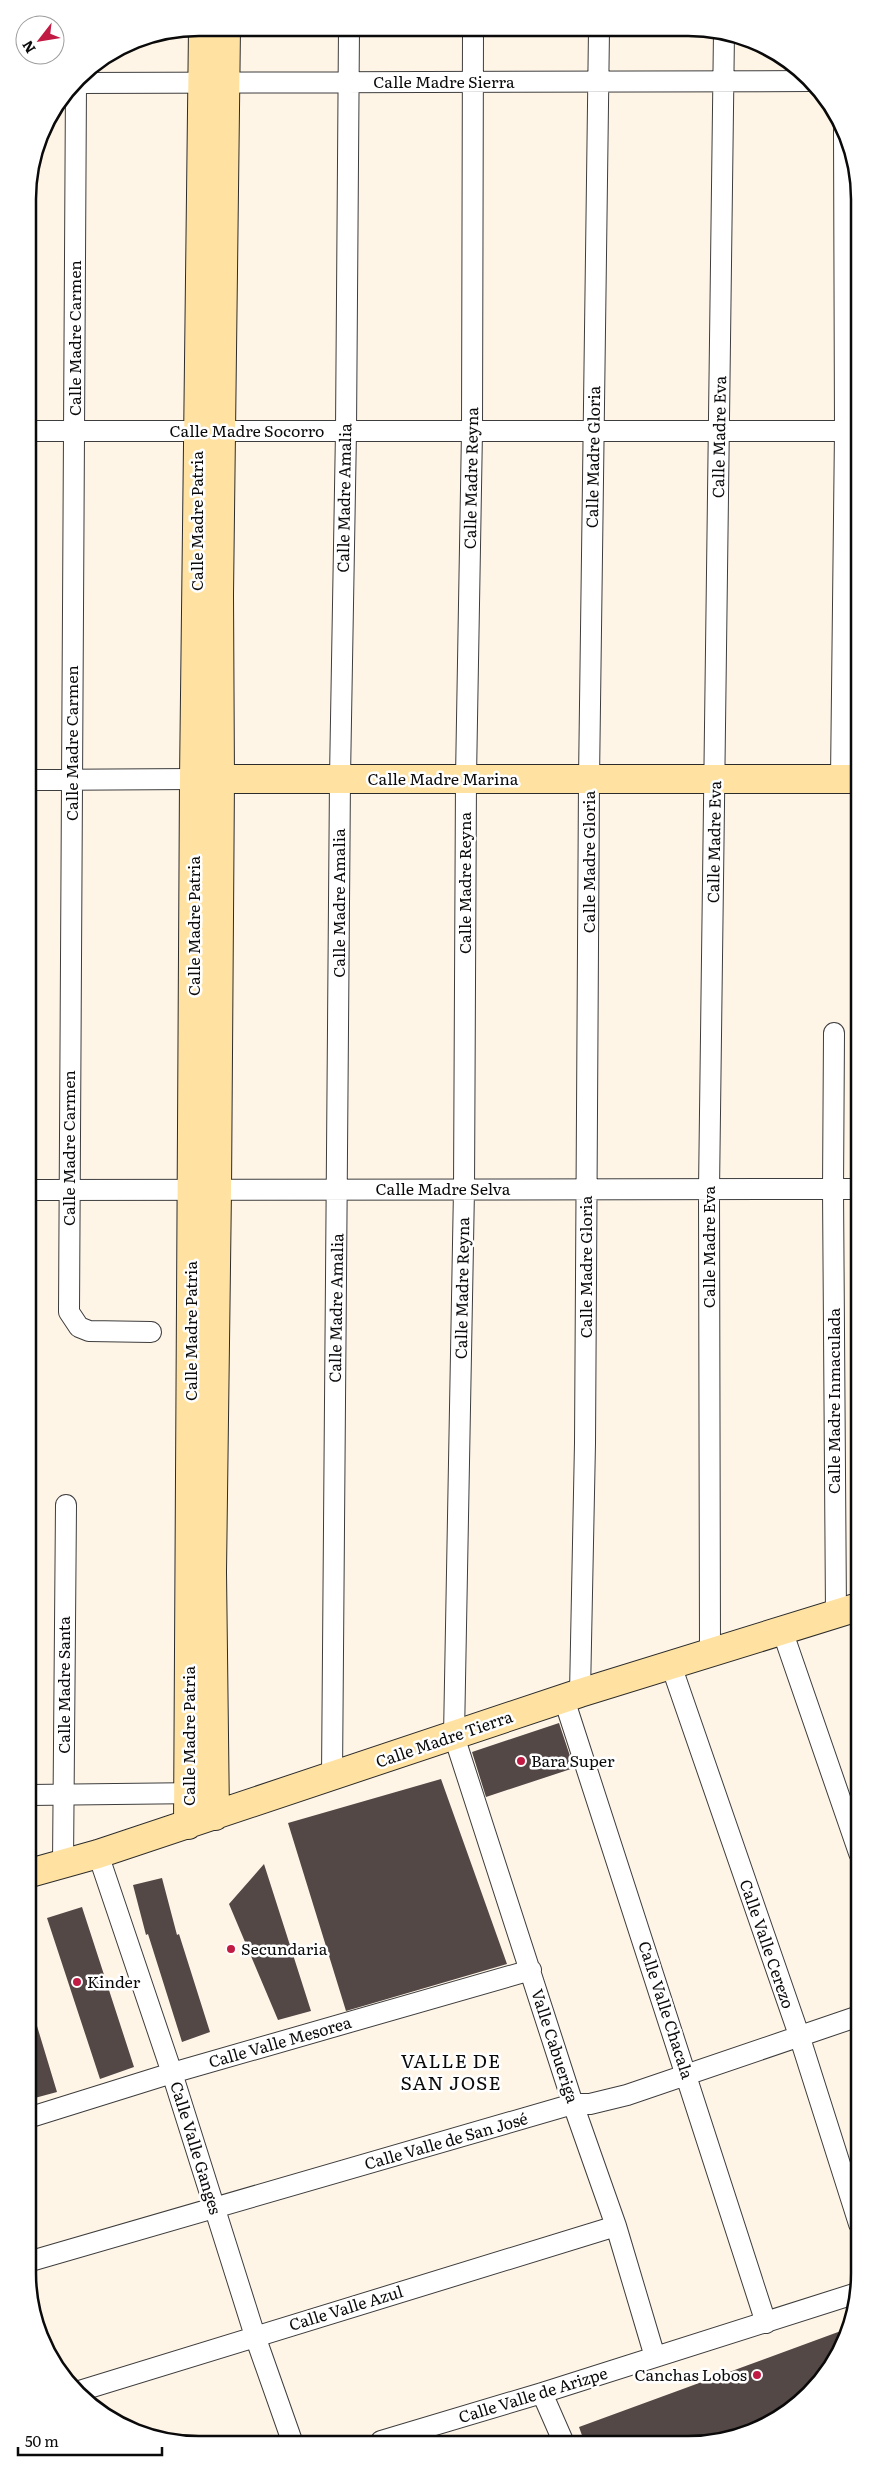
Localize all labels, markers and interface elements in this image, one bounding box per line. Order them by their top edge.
north arrow [15,15,65,65]
text: N [16,37,40,57]
street label: Calle Madre Sierra [373,69,515,93]
street label: Calle Madre Carmen [62,260,86,416]
street label: Calle Madre Eva [705,375,731,498]
street label: Calle Madre Gloria [579,385,605,528]
street label: Calle Madre Reyna [457,406,483,549]
street label: Calle Madre Socorro [169,418,325,442]
street label: Calle Madre Amalia [330,423,356,573]
street label: Calle Madre Patria [184,451,208,591]
street label: Calle Madre Carmen [59,665,83,821]
street label: Calle Madre Marina [368,766,519,790]
street label: Calle Madre Eva [700,780,726,903]
street label: Calle Madre Gloria [576,790,600,933]
street label: Calle Madre Reyna [452,812,476,954]
street label: Calle Madre Amalia [326,828,350,978]
street label: Calle Madre Patria [181,856,205,996]
street label: Calle Madre Carmen [56,1070,80,1226]
street label: Calle Madre Selva [376,1176,511,1200]
street label: Calle Madre Eva [696,1186,720,1308]
street label: Calle Madre Gloria [573,1195,597,1338]
street label: Calle Madre Reyna [448,1216,474,1359]
street label: Calle Madre Amalia [322,1233,348,1383]
street label: Calle Madre Patria [178,1261,202,1401]
street label: Calle Madre Inmaculada [821,1308,845,1494]
street label: Calle Madre Santa [51,1616,75,1754]
street label: Calle Madre Patria [176,1666,200,1806]
street label: Calle Madre Tierra [372,1703,516,1773]
place label: Bara Super [531,1748,615,1772]
marker: Bara Super [515,1755,527,1767]
street label: Calle Valle Cerezo [735,1876,801,2012]
place label: Secundaria [241,1936,328,1960]
street label: Calle Valle Chacala [633,1938,701,2082]
marker: Secundaria [225,1943,237,1955]
place label: Kinder [87,1969,141,1993]
marker: Kinder [71,1976,83,1988]
street label: Valle Cabueriga [526,1985,586,2106]
street label: Calle Valle Mesorea [205,2009,354,2073]
district label: VALLE DE SAN JOSE [400,2046,502,2096]
street label: Calle Valle Ganges [165,2078,229,2217]
street label: Calle Valle de San José [361,2105,530,2175]
street label: Calle Valle Azul [286,2278,406,2336]
street label: Calle Valle de Arizpe [455,2360,610,2428]
place label: Canchas Lobos [634,2362,747,2386]
marker: Canchas Lobos [751,2369,763,2381]
scale bar [18,2424,161,2456]
text: 50 m [25,2429,59,2452]

